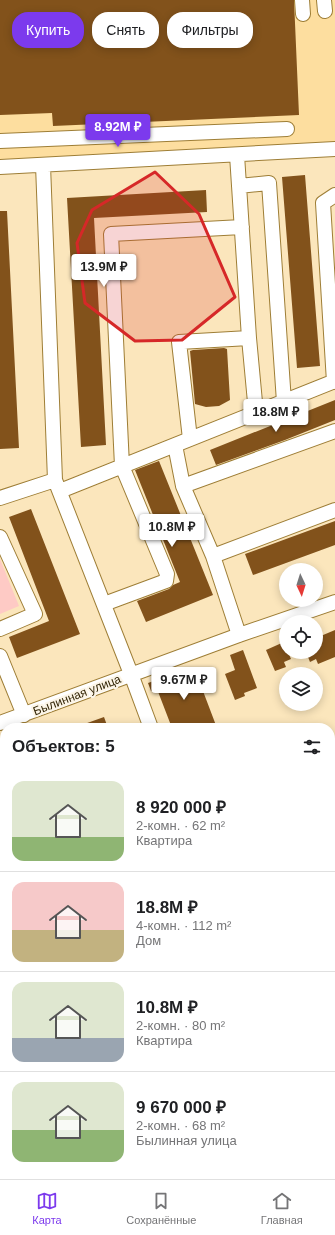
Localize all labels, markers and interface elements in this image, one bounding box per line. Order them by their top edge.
chip: Купить [12,12,84,48]
chip: Снять [92,12,159,48]
chip: Фильтры [167,12,253,48]
pin: 8.92M ₽ [81,114,155,148]
text: 8.92M ₽ [94,119,142,134]
pin: 13.9M ₽ [67,254,141,288]
text: 13.9M ₽ [80,259,128,274]
pin: 18.8M ₽ [239,399,313,433]
text: 18.8M ₽ [252,404,300,419]
pin: 10.8M ₽ [135,514,209,548]
text: 10.8M ₽ [148,519,196,534]
north arrow [279,563,323,607]
map controls [279,563,323,711]
button: locate [279,615,323,659]
pin: 9.67M ₽ [147,667,221,701]
button: layers [279,667,323,711]
street label: Былинная улица [31,672,123,718]
text: 9.67M ₽ [160,672,208,687]
icon: filters [301,736,323,758]
text: Объектов: 5 [12,737,115,756]
icon: home [44,797,92,845]
text: 8 920 000 ₽ [136,798,226,817]
text: 2-комн. · 62 m² [136,818,225,833]
text: Квартира [136,833,192,848]
icon: home [44,898,92,946]
text: 18.8M ₽ [136,898,198,917]
text: 4-комн. · 112 m² [136,918,231,933]
text: Дом [136,933,161,948]
icon: home [44,998,92,1046]
text: 10.8M ₽ [136,998,198,1017]
text: 2-комн. · 80 m² [136,1018,225,1033]
text: Квартира [136,1033,192,1048]
icon: home [44,1098,92,1146]
text: 9 670 000 ₽ [136,1098,226,1117]
text: 2-комн. · 68 m² [136,1118,225,1133]
text: Былинная улица [136,1133,237,1148]
tab: Карта [32,1190,62,1226]
tab: Сохранённые [126,1190,196,1226]
tab: Главная [261,1190,303,1226]

